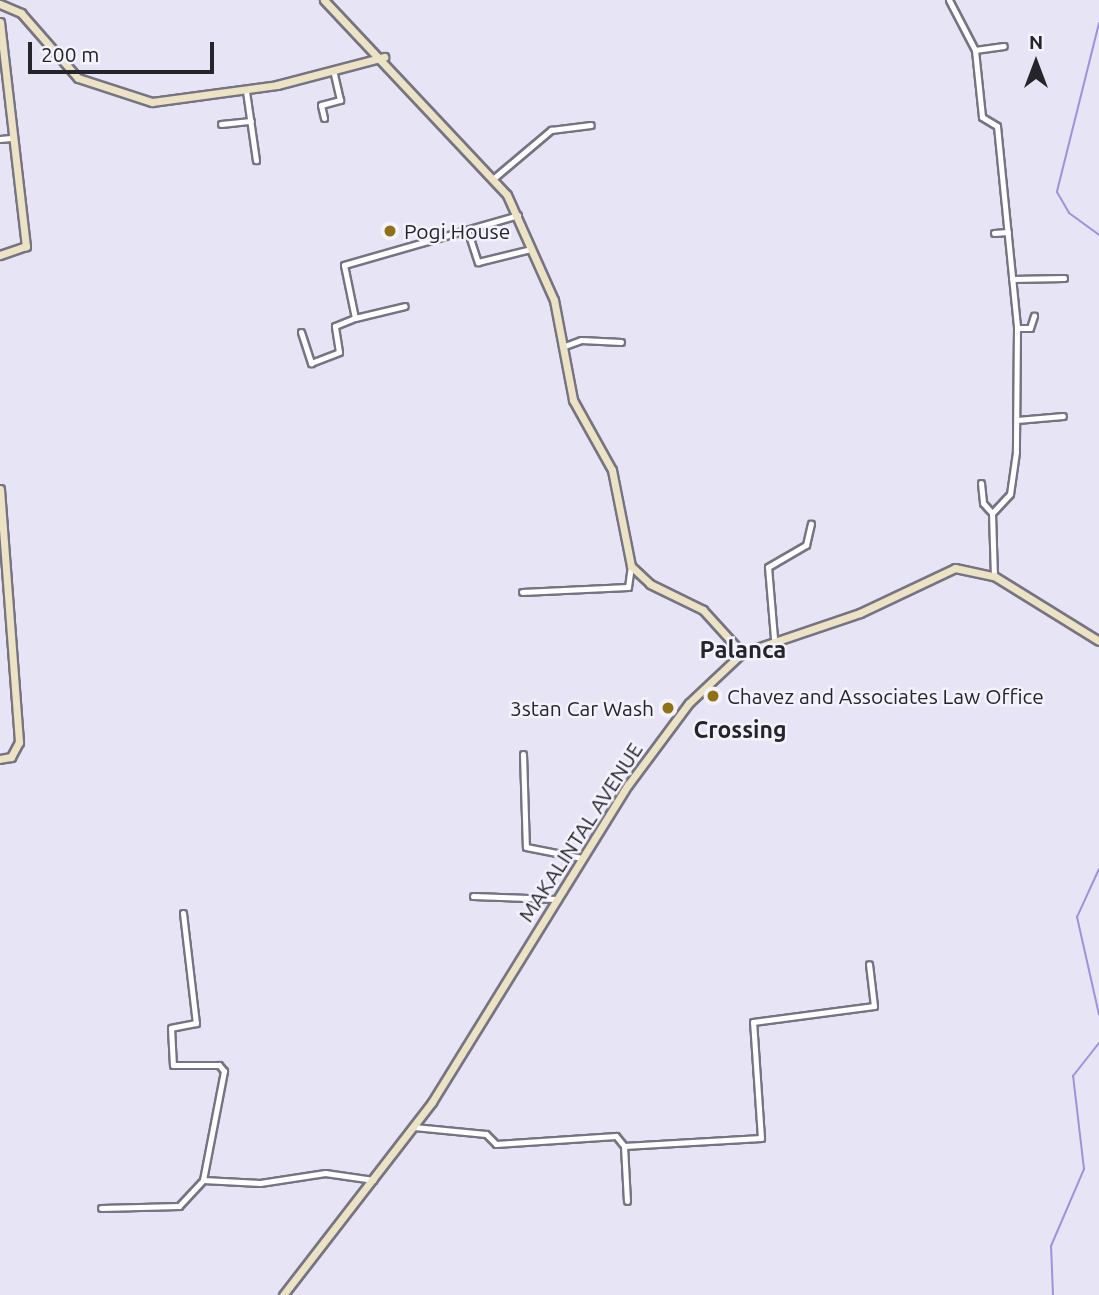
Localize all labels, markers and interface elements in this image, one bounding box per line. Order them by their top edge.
scale bar [32,28,217,72]
north arrow [1001,28,1071,98]
text: N [1029,31,1043,53]
text: 200 m [41,42,99,66]
place label: Pogi House [404,218,510,244]
marker: Pogi House [382,223,398,239]
district label: Palanca [700,636,786,664]
place label: Chavez and Associates Law Office [727,683,1044,709]
marker: Chavez and Associates Law Office [705,688,721,704]
place label: 3stan Car Wash [510,695,654,721]
marker: 3stan Car Wash [660,700,676,716]
district label: Crossing [694,716,786,744]
street label: MAKALINTAL AVENUE [513,738,647,926]

